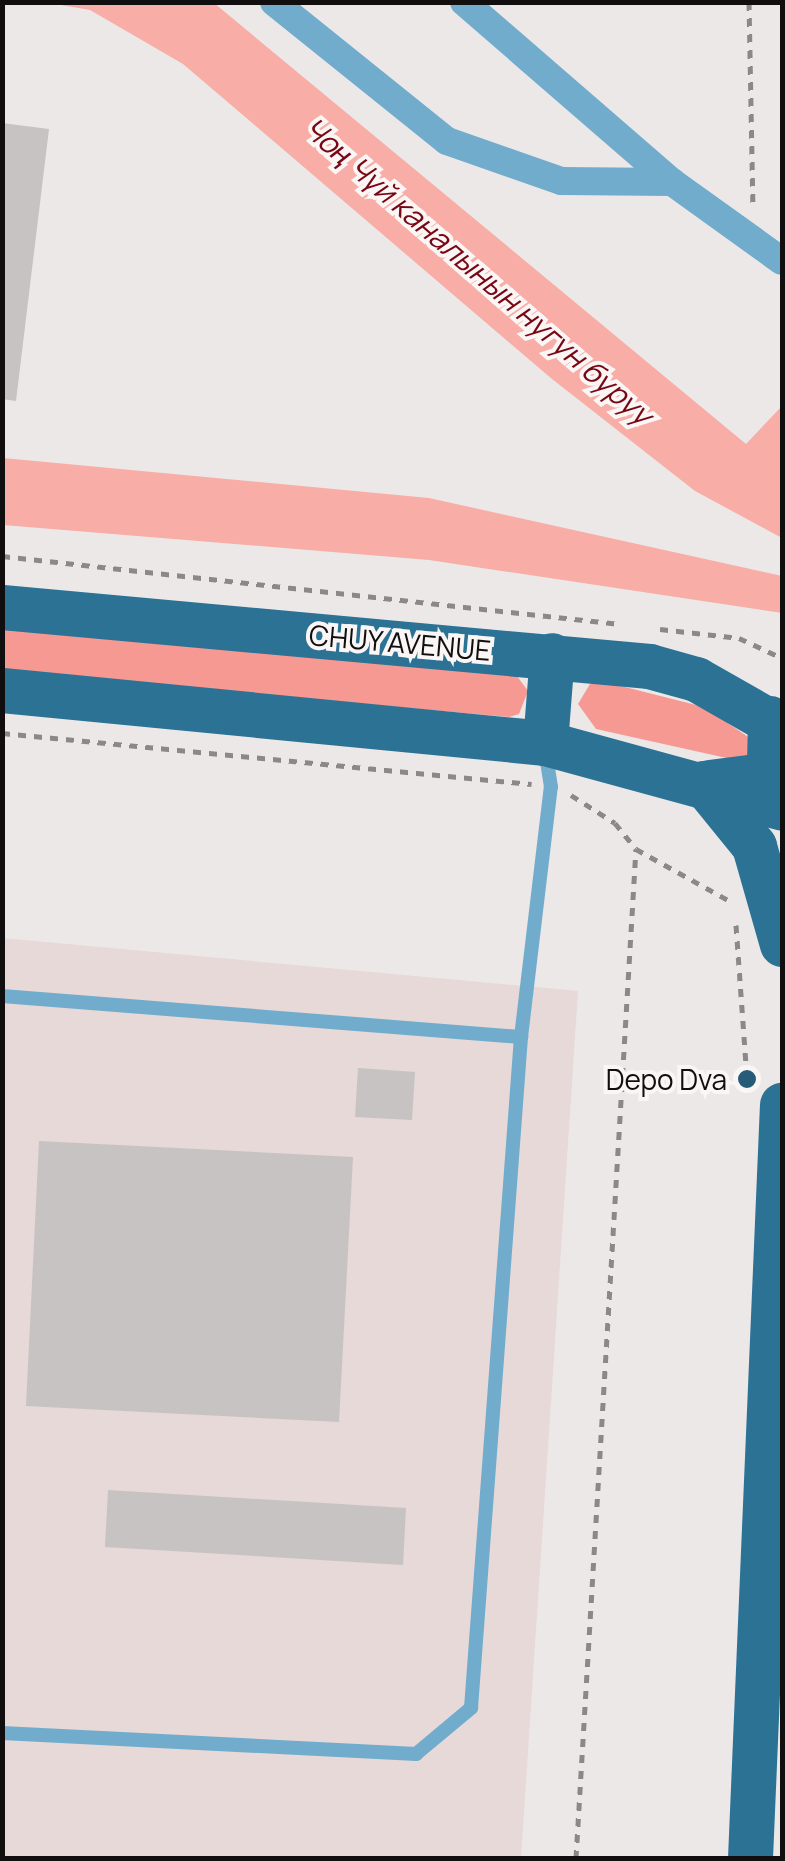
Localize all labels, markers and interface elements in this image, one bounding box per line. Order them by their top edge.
water label: Чоң Чүй каналынын нугун буруу [296,110,660,432]
street label: CHUY AVENUE [307,617,493,667]
place label: Depo Dva [606,1062,727,1096]
marker: Depo Dva [736,1068,758,1090]

